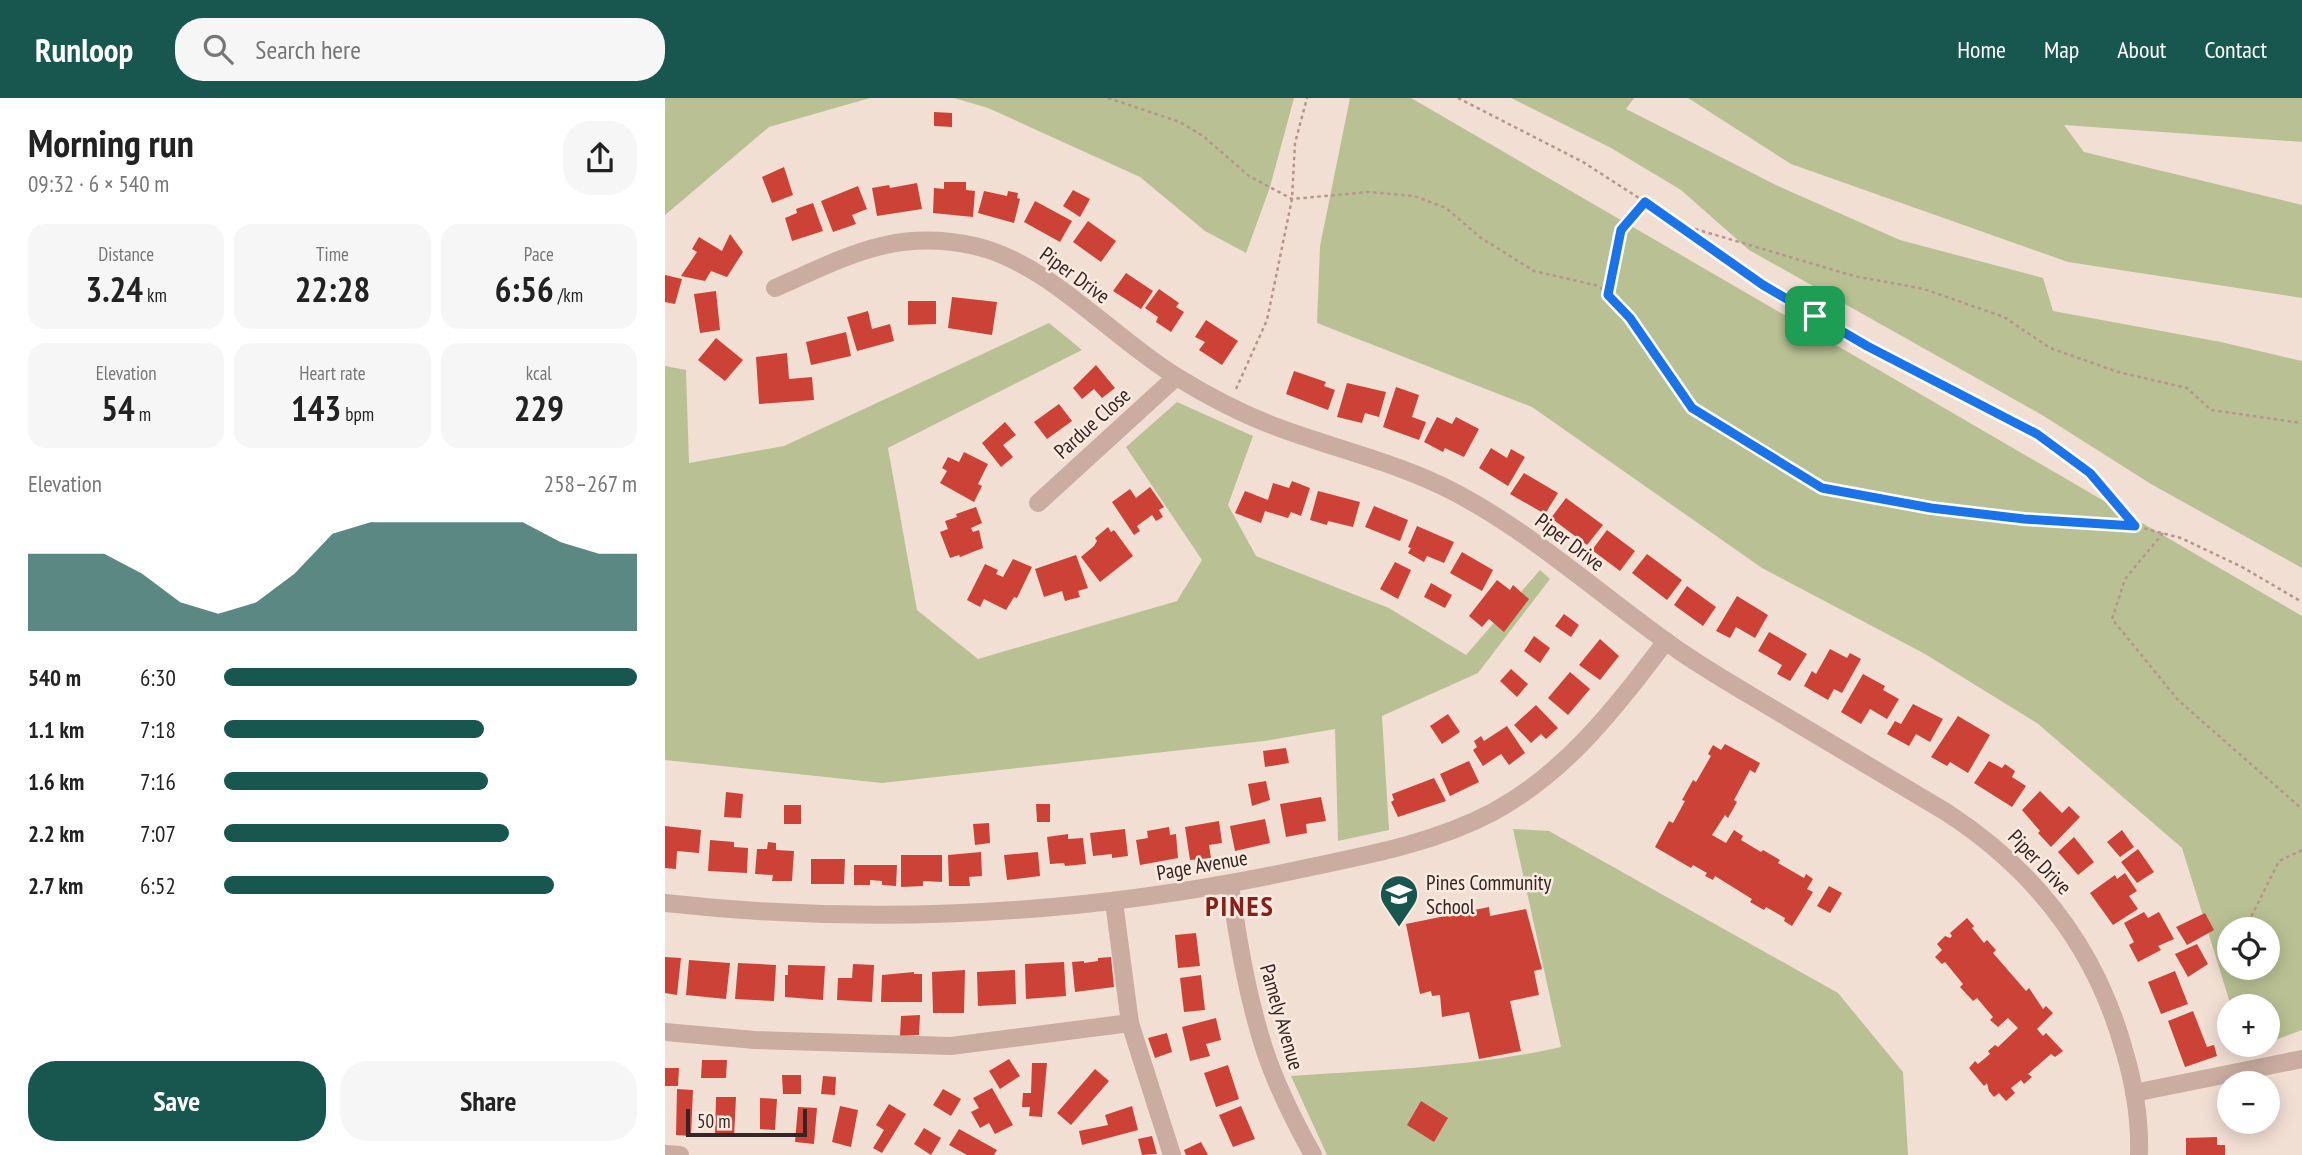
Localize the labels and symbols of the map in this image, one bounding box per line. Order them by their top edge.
street label: Piper Drive [1035,241,1115,309]
pin [1785,286,1845,346]
street label: Pardue Close [1048,382,1136,464]
street label: Piper Drive [1530,507,1610,577]
street label: Piper Drive [2002,824,2078,900]
street label: Page Avenue [1154,844,1250,886]
place label: Pines Community School [1426,869,1551,920]
school or university icon: Pines Community School [1378,873,1420,928]
district label: PINES [1205,887,1275,924]
street label: Pamely Avenue [1254,961,1310,1073]
scale bar [686,1106,807,1138]

